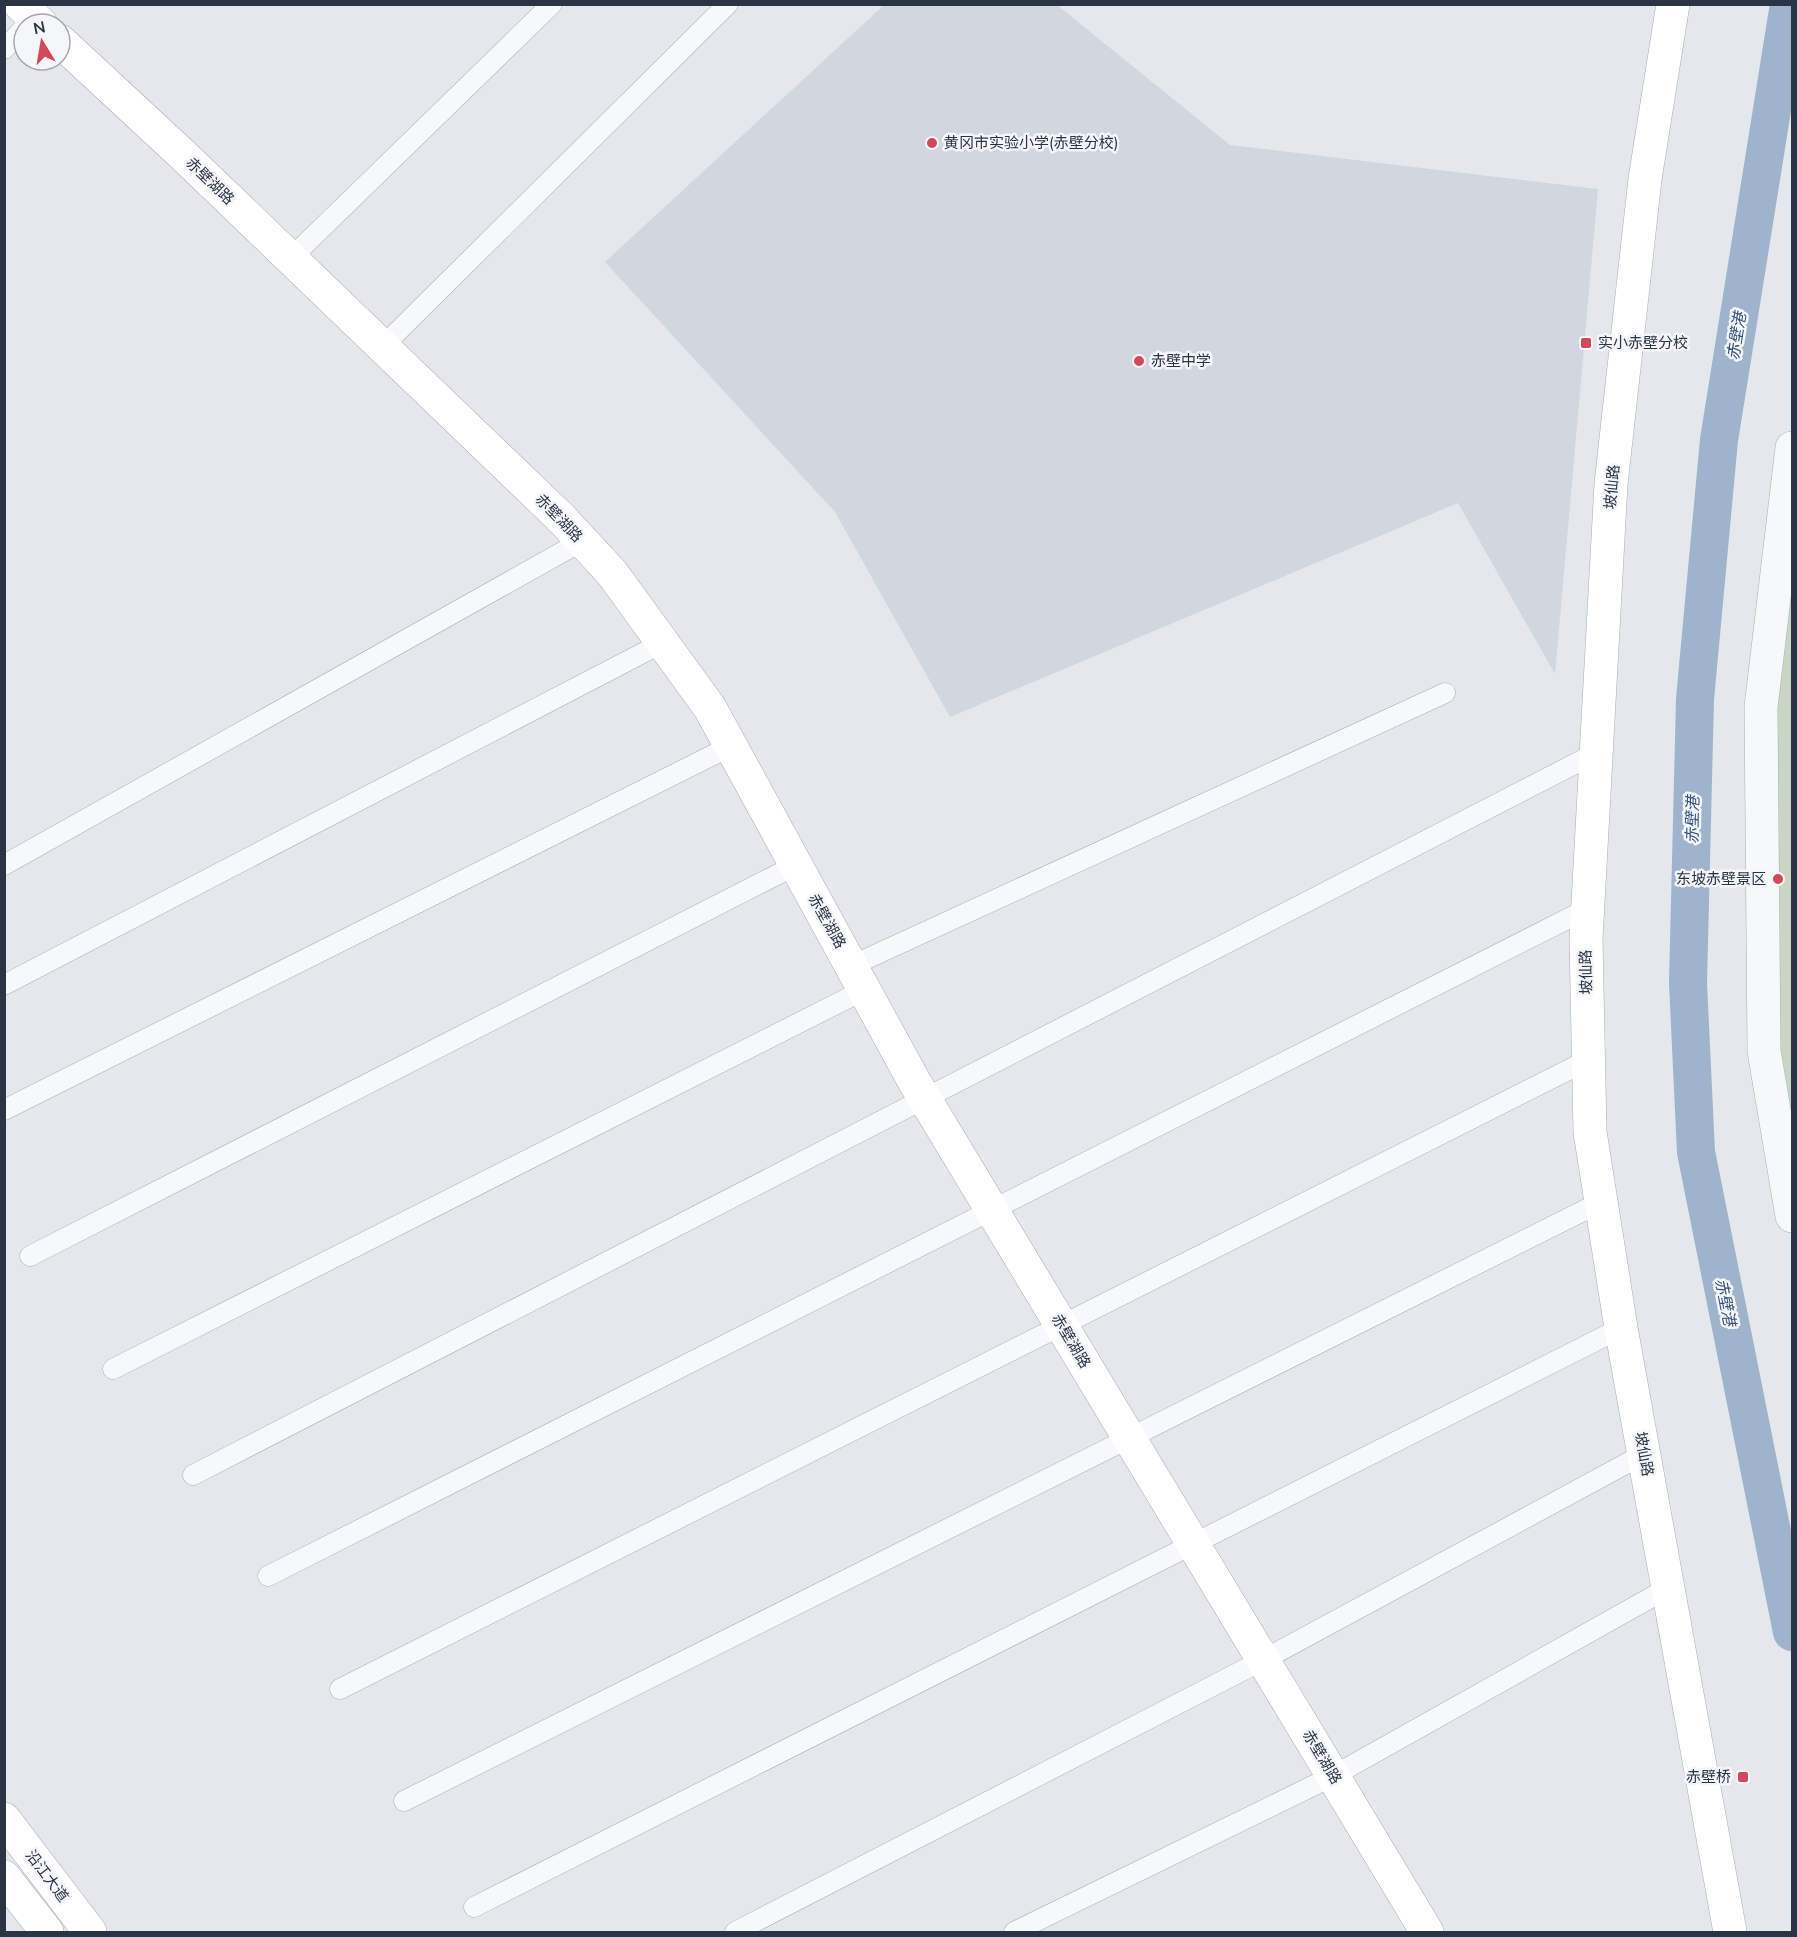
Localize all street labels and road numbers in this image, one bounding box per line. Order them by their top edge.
street label: 赤壁湖路 [181,153,239,209]
street label: 坡仙路 [1600,464,1624,510]
street label: 赤壁湖路 [531,489,587,547]
street label: 赤壁湖路 [804,890,850,952]
street label: 坡仙路 [1576,949,1596,995]
street label: 赤壁湖路 [1047,1310,1095,1372]
street label: 坡仙路 [1630,1430,1658,1478]
street label: 赤壁湖路 [1298,1726,1346,1788]
street label: 沿江大道 [21,1846,73,1906]

